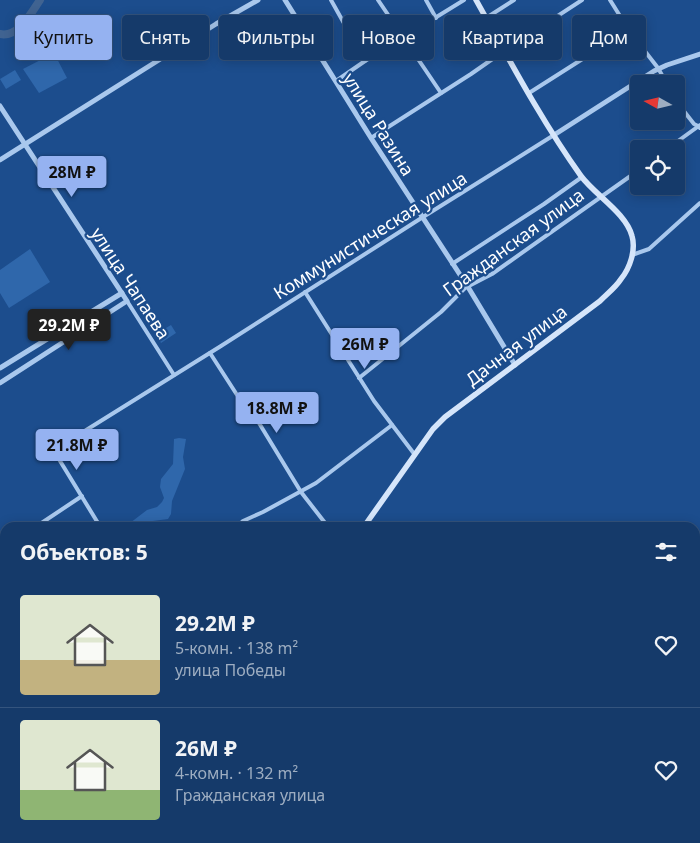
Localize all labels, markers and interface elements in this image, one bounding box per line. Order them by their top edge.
chip: Купить [15,15,112,60]
chip: Снять [122,15,209,60]
chip: Фильтры [219,15,333,60]
chip: Новое [343,15,434,60]
chip: Квартира [444,15,562,60]
chip: Дом [572,15,646,60]
street label: улица Разина [338,68,420,180]
north arrow [630,75,685,130]
map controls [630,75,685,195]
button: locate [630,140,685,195]
pin: 28M ₽ [37,156,107,198]
text: 28M ₽ [48,161,96,183]
street label: Коммунистическая улица [269,166,471,304]
street label: Гражданская улица [438,183,588,301]
street label: улица Чапаева [86,222,176,344]
street label: Дачная улица [461,299,571,391]
pin: 29.2M ₽ [23,308,115,351]
text: 29.2M ₽ [39,314,99,336]
pin: 26M ₽ [330,328,400,370]
text: 26M ₽ [341,333,389,355]
pin: 18.8M ₽ [231,392,323,434]
text: 18.8M ₽ [247,397,307,419]
pin: 21.8M ₽ [31,428,123,471]
text: 21.8M ₽ [47,434,107,456]
text: Объектов: 5 [20,538,148,566]
icon: filters [652,538,680,566]
text: 29.2M ₽ [175,609,255,637]
icon: home [60,615,120,675]
icon: heart [652,631,680,659]
text: 5-комн. · 138 m² [175,637,298,659]
text: улица Победы [175,659,286,681]
text: 26M ₽ [175,734,237,762]
icon: home [60,740,120,800]
icon: heart [652,756,680,784]
text: 4-комн. · 132 m² [175,762,298,784]
text: Гражданская улица [175,784,325,806]

